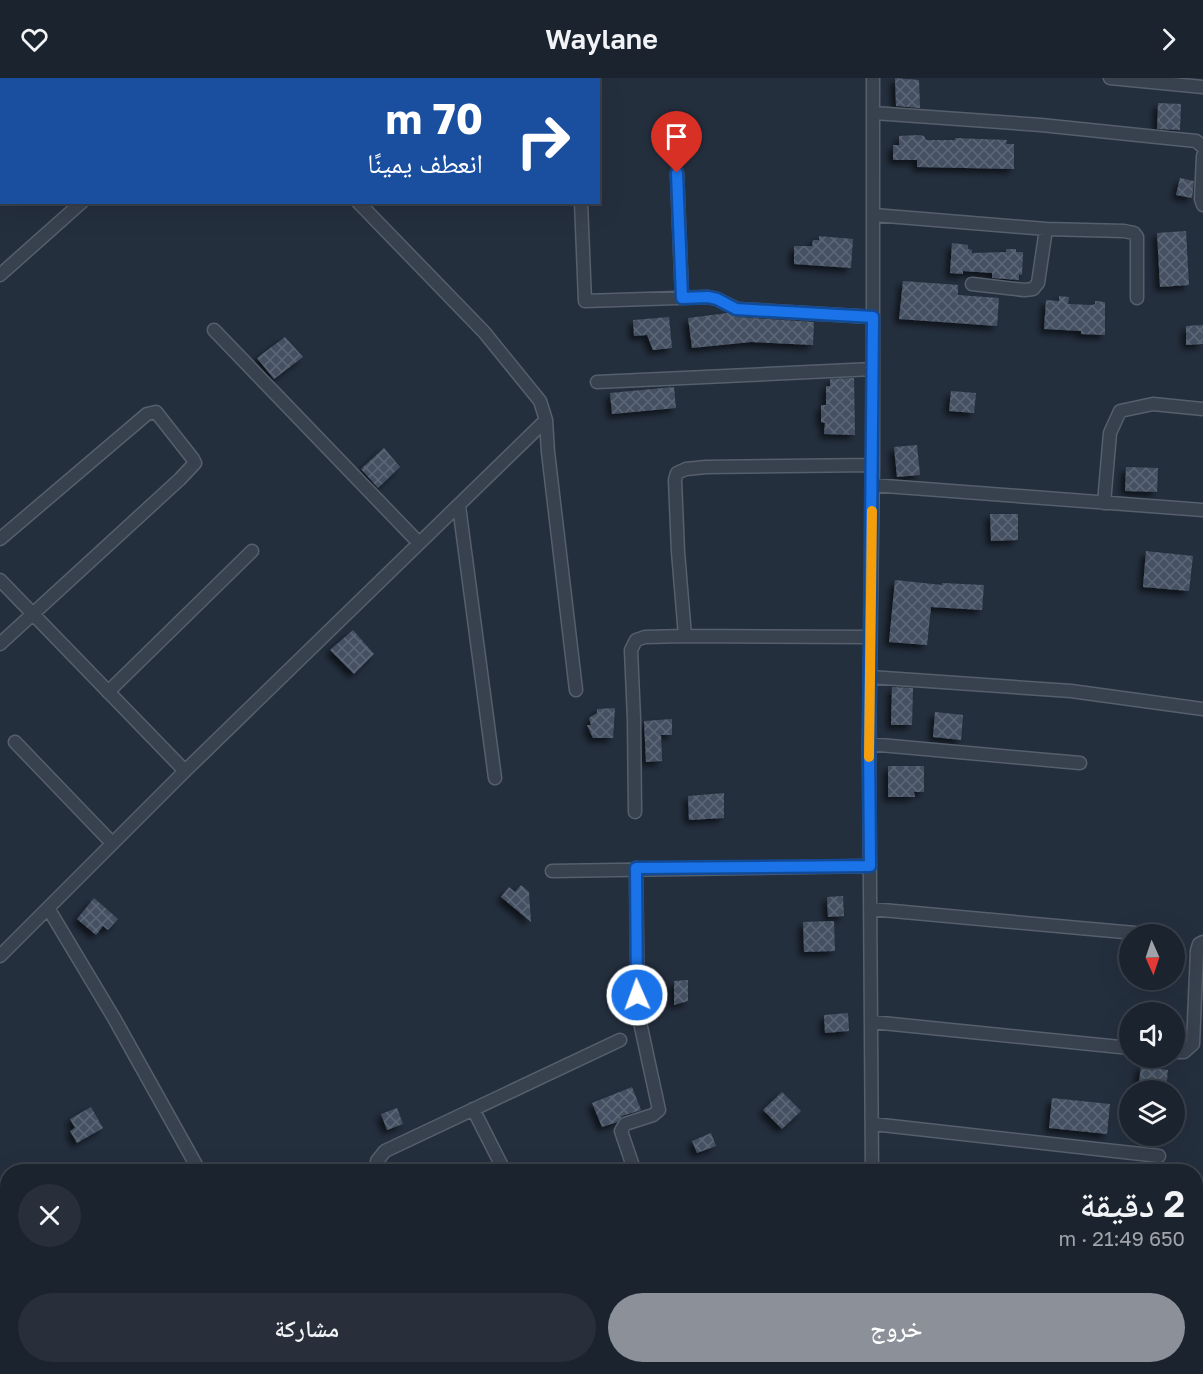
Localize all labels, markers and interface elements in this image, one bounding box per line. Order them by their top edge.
icon: heart [18,23,51,56]
text: Waylane [545,23,658,55]
icon: forward [1152,23,1185,56]
text: 70 m [386,93,483,143]
icon: right [504,102,582,180]
pin [651,111,702,173]
icon: arrive [660,120,693,153]
text: انعطف يمينًا [367,147,483,179]
north arrow [1119,924,1185,990]
map controls [1119,924,1185,1146]
position arrow [605,963,669,1027]
button: sound [1119,1002,1185,1068]
button: layers [1119,1080,1185,1146]
text: 2 دقيقة [1080,1182,1185,1225]
button: close [18,1184,81,1247]
text: 650 m · 21:49 [1059,1226,1185,1250]
button: مشاركة [18,1293,596,1362]
button: خروج [608,1293,1185,1362]

